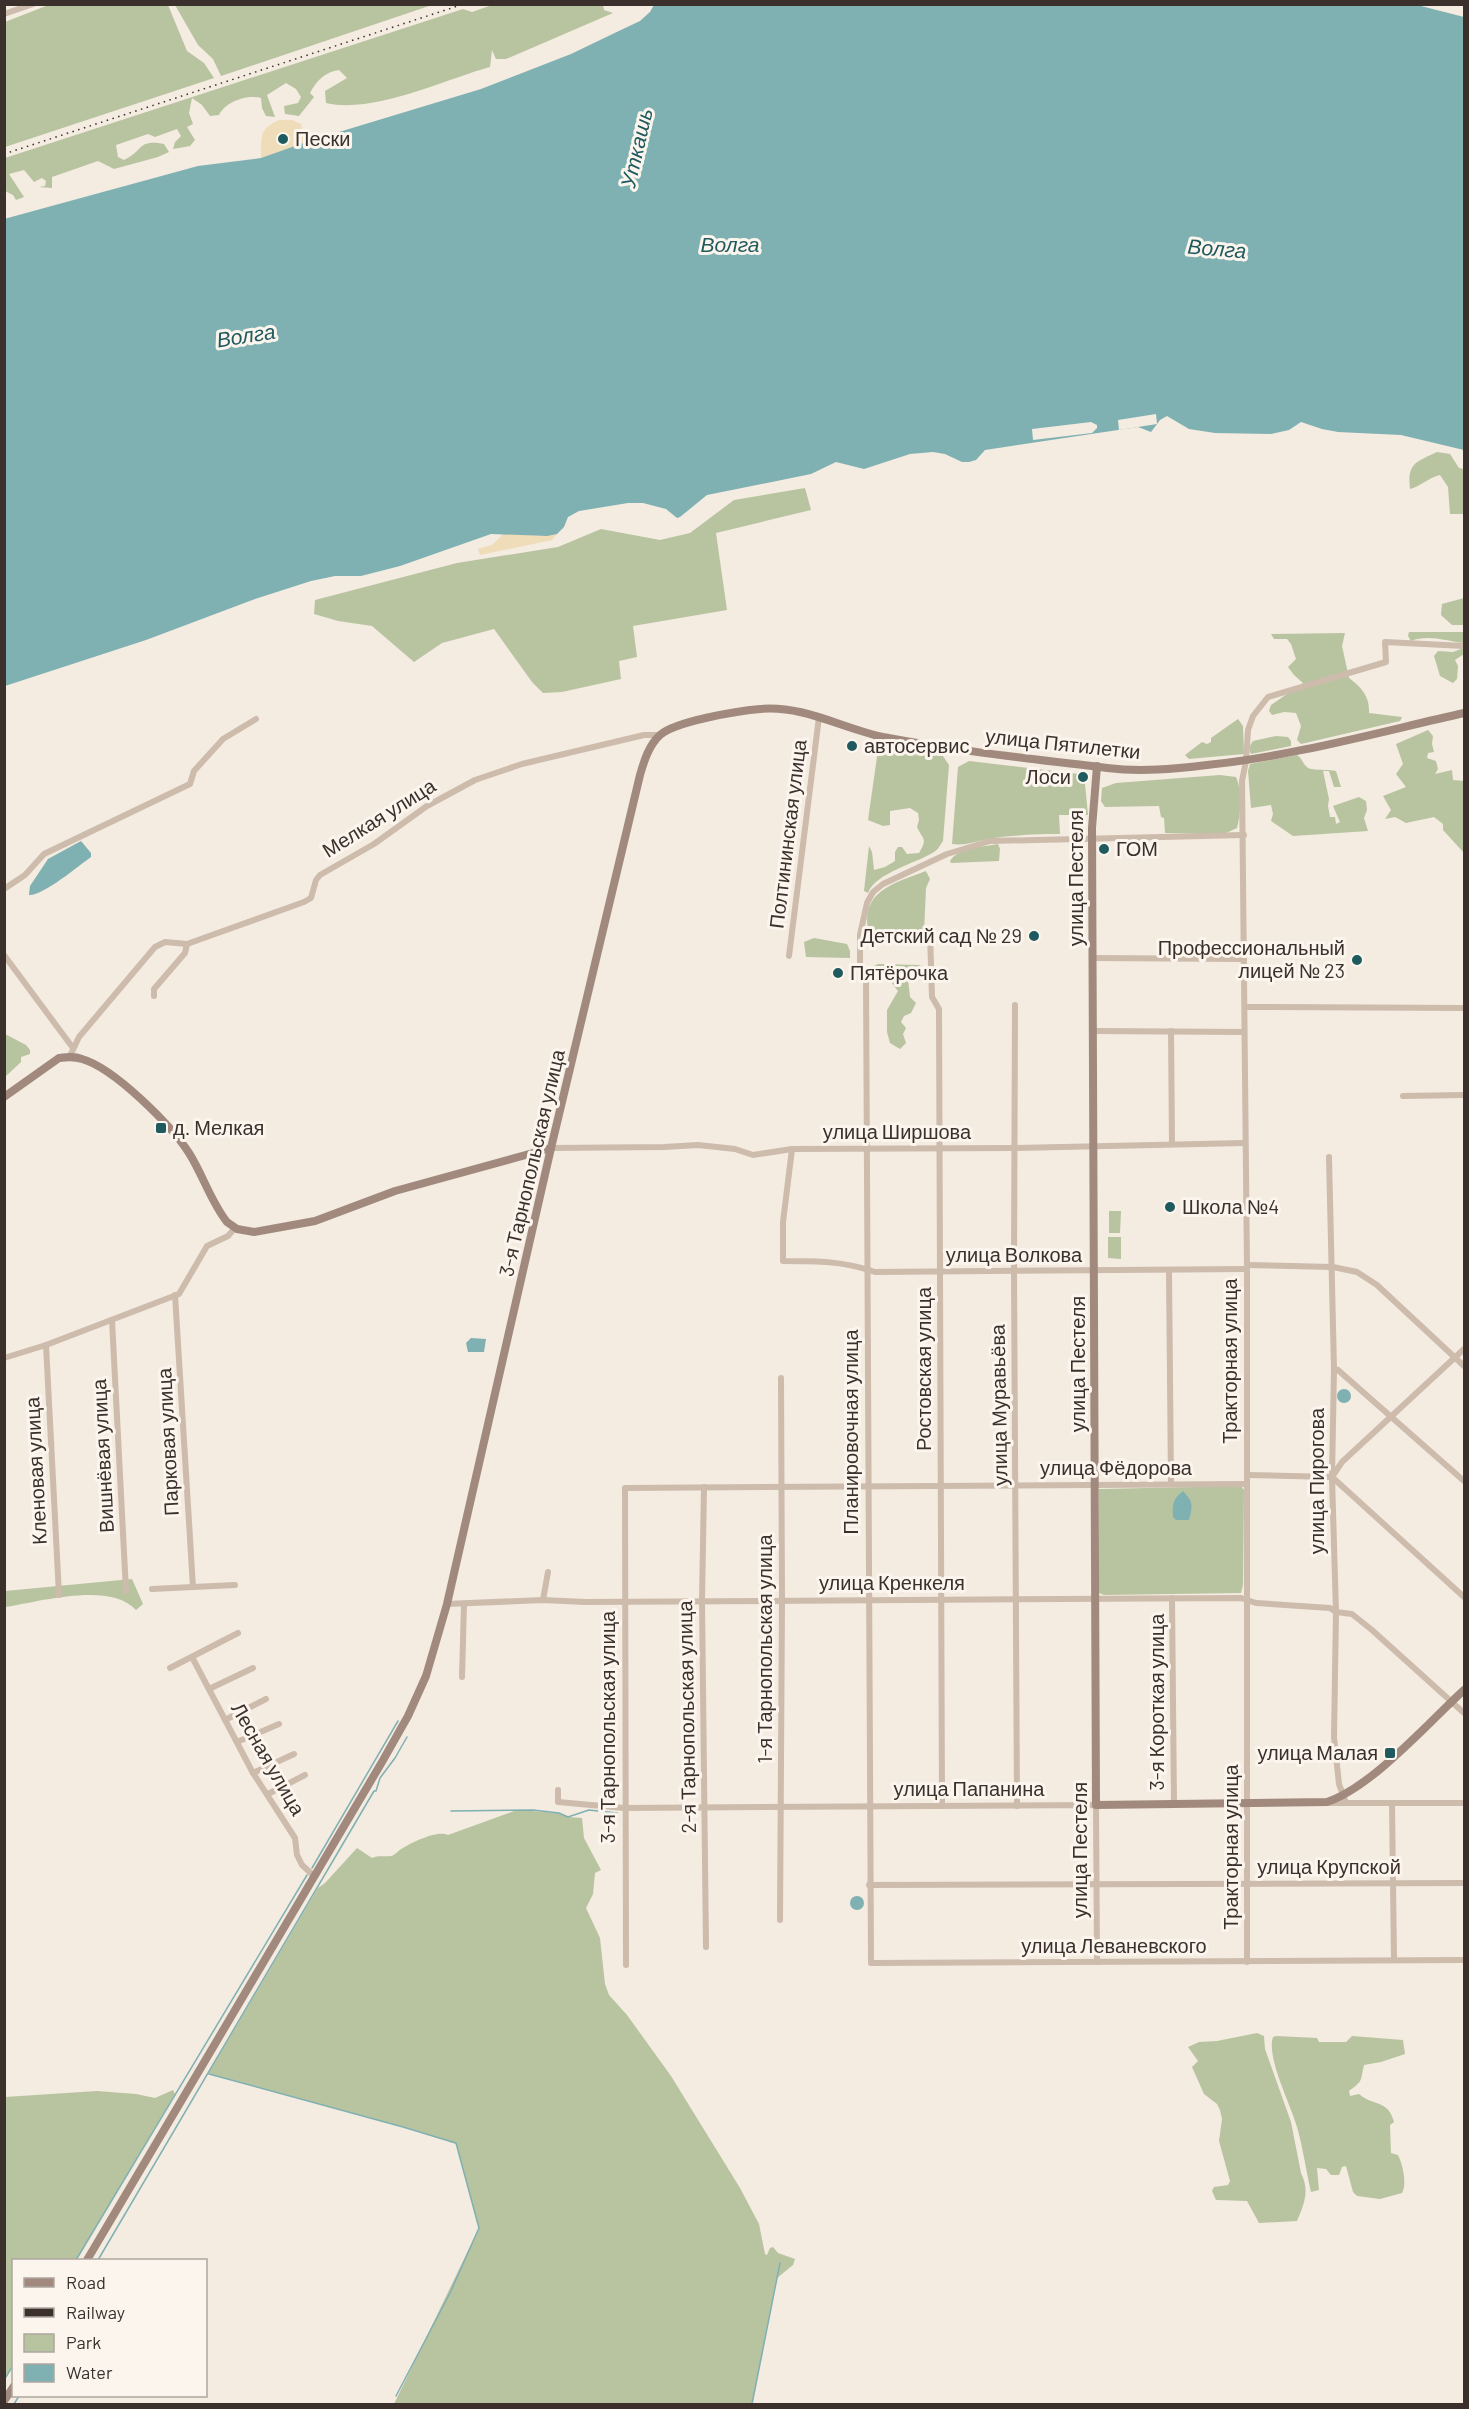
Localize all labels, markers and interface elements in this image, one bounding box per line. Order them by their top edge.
water label: Уткашь [614,105,657,191]
place label: Пески [295,126,350,150]
marker: Пески [276,132,290,146]
water label: Волга [701,231,759,256]
water label: Волга [1187,232,1248,263]
water label: Волга [215,318,277,351]
street label: улица Пятилетки [984,723,1142,763]
place label: автосервис [864,733,969,757]
street label: Полтининская улица [763,737,811,930]
marker: автосервис [845,739,859,753]
place label: Лоси [1026,764,1071,788]
marker: Лоси [1076,770,1090,784]
street label: Мелкая улица [317,772,440,862]
street label: улица Пестеля [1063,810,1087,946]
place label: ГОМ [1116,836,1158,860]
marker: ГОМ [1097,842,1111,856]
place label: Детский сад № 29 [861,923,1022,947]
marker: Детский сад № 29 [1027,929,1041,943]
place label: Профессиональный лицей № 23 [1158,935,1345,982]
marker: Профессиональный лицей № 23 [1350,953,1364,967]
place label: Пятёрочка [850,960,949,984]
marker: Пятёрочка [831,966,845,980]
street label: 3-я Тарнопольская улица [493,1046,569,1279]
place label: д. Мелкая [173,1115,264,1139]
street label: улица Ширшова [823,1119,972,1143]
marker: д. Мелкая [154,1121,168,1135]
place label: Школа №4 [1182,1194,1279,1218]
marker: Школа №4 [1163,1200,1177,1214]
street label: улица Волкова [946,1242,1083,1266]
street label: Тракторная улица [1217,1277,1241,1444]
street label: Ростовская улица [911,1286,935,1451]
street label: улица Пестеля [1065,1296,1089,1432]
street label: улица Муравьёва [985,1323,1011,1486]
street label: Планировочная улица [838,1329,862,1535]
street label: Парковая улица [151,1367,183,1517]
street label: Вишнёвая улица [86,1378,118,1534]
street label: Кленовая улица [19,1396,51,1546]
street label: улица Пирогова [1304,1407,1328,1554]
street label: улица Фёдорова [1040,1455,1193,1479]
street label: 1-я Тарнопольская улица [752,1534,776,1764]
street label: улица Кренкеля [819,1570,965,1594]
street label: 2-я Тарнопольская улица [672,1600,700,1834]
street label: 3-я Тарнопольская улица [595,1610,619,1843]
street label: 3-я Короткая улица [1144,1613,1168,1790]
street label: Лесная улица [227,1698,311,1820]
place label: улица Малая [1257,1740,1378,1764]
marker: улица Малая [1383,1746,1397,1760]
street label: Тракторная улица [1218,1763,1242,1930]
street label: улица Папанина [894,1776,1045,1800]
street label: улица Пестеля [1067,1782,1091,1918]
street label: улица Крупской [1257,1854,1401,1878]
street label: улица Леваневского [1021,1933,1207,1957]
legend [12,2259,207,2397]
text: Road [66,2271,106,2293]
text: Railway [66,2301,125,2323]
text: Park [66,2331,101,2353]
text: Water [66,2361,113,2383]

